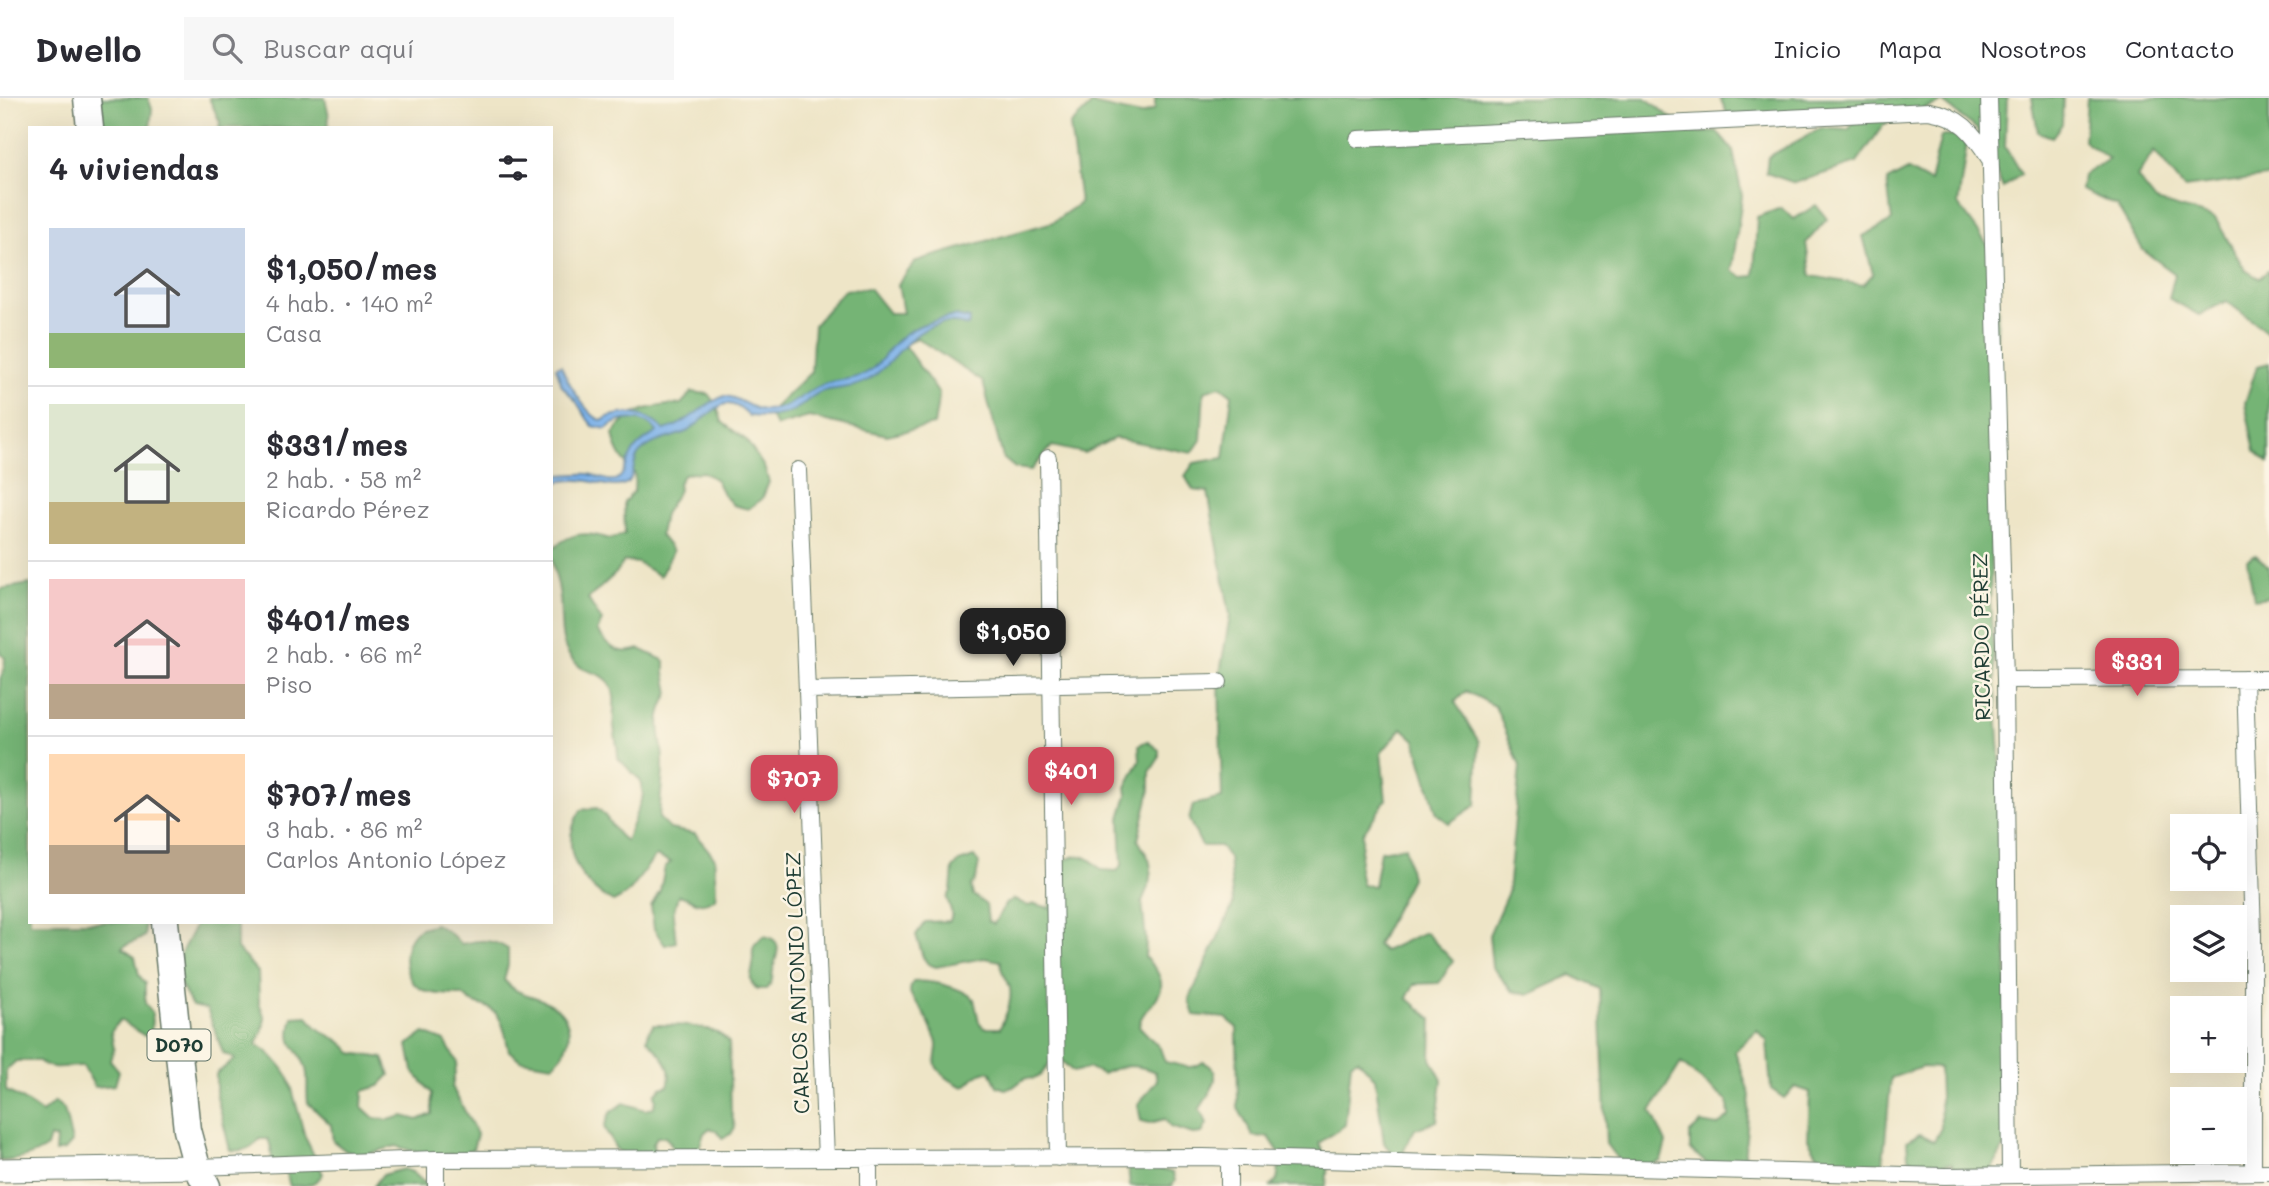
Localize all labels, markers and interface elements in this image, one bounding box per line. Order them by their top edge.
search box [184,17,674,80]
text: Dwello [35,27,142,70]
icon: search [208,29,246,67]
text: Buscar aquí [264,31,415,65]
text: Inicio [1774,33,1841,64]
text: Mapa [1879,33,1943,64]
text: Nosotros [1981,33,2087,64]
text: Contacto [2125,33,2234,64]
text: 4 viviendas [49,148,219,188]
icon: filters [494,149,532,187]
text: $1,050/mes [266,248,437,288]
icon: home [105,256,189,340]
text: 4 hab. · 140 m² [266,288,433,318]
text: Casa [266,318,322,348]
text: $331/mes [266,424,408,464]
icon: home [105,432,189,516]
text: 2 hab. · 58 m² [266,464,421,494]
text: Ricardo Pérez [266,494,430,524]
street label: RICARDO PÉREZ [1966,553,1995,721]
text: $401/mes [266,599,410,639]
icon: home [105,607,189,691]
pin: $1,050 [956,608,1070,668]
text: $1,050 [976,616,1050,646]
pin: $331 [2096,638,2178,698]
text: 2 hab. · 66 m² [266,639,422,669]
text: $331 [2111,646,2163,676]
text: Piso [266,669,312,699]
pin: $401 [1030,748,1112,807]
text: $401 [1044,755,1098,785]
pin: $707 [753,756,835,815]
text: $707 [767,763,821,793]
text: $707/mes [266,774,412,814]
icon: home [105,782,189,866]
text: 3 hab. · 86 m² [266,814,423,844]
map controls [2170,814,2247,1164]
button: locate [2170,814,2247,891]
text: Carlos Antonio López [266,844,506,874]
street label: CARLOS ANTONIO LÓPEZ [778,852,815,1115]
button: layers [2170,905,2247,982]
button: + [2170,996,2247,1073]
road number: D070 [148,1029,210,1060]
button: − [2170,1087,2247,1164]

